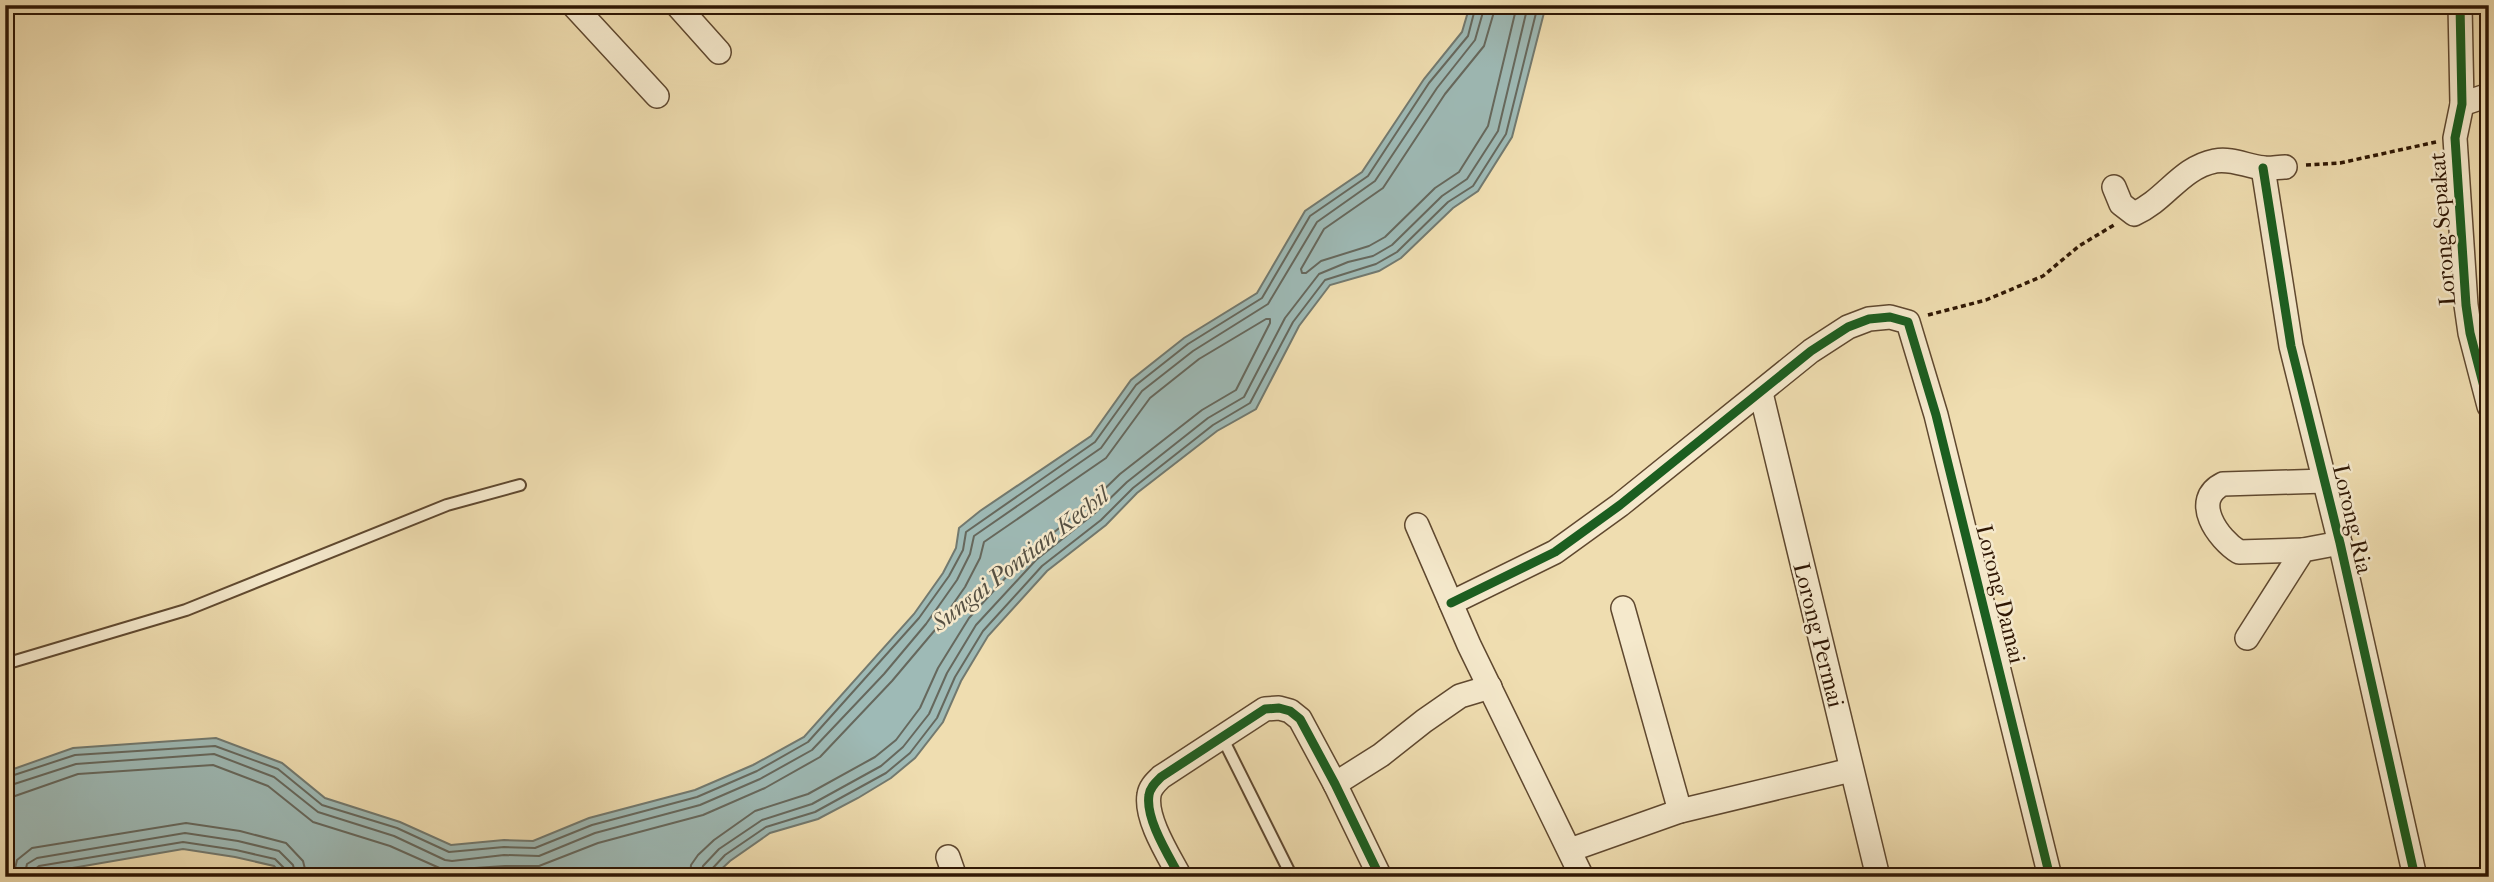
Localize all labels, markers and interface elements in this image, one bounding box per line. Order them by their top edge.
street label: Lorong Sepakat [2424,151,2461,307]
street label: Lorong Ria [2327,462,2378,577]
water label: Sungai Pontian Kechil [925,479,1117,638]
street label: Lorong Damai [1970,522,2031,666]
street label: Lorong Permai [1787,560,1850,711]

